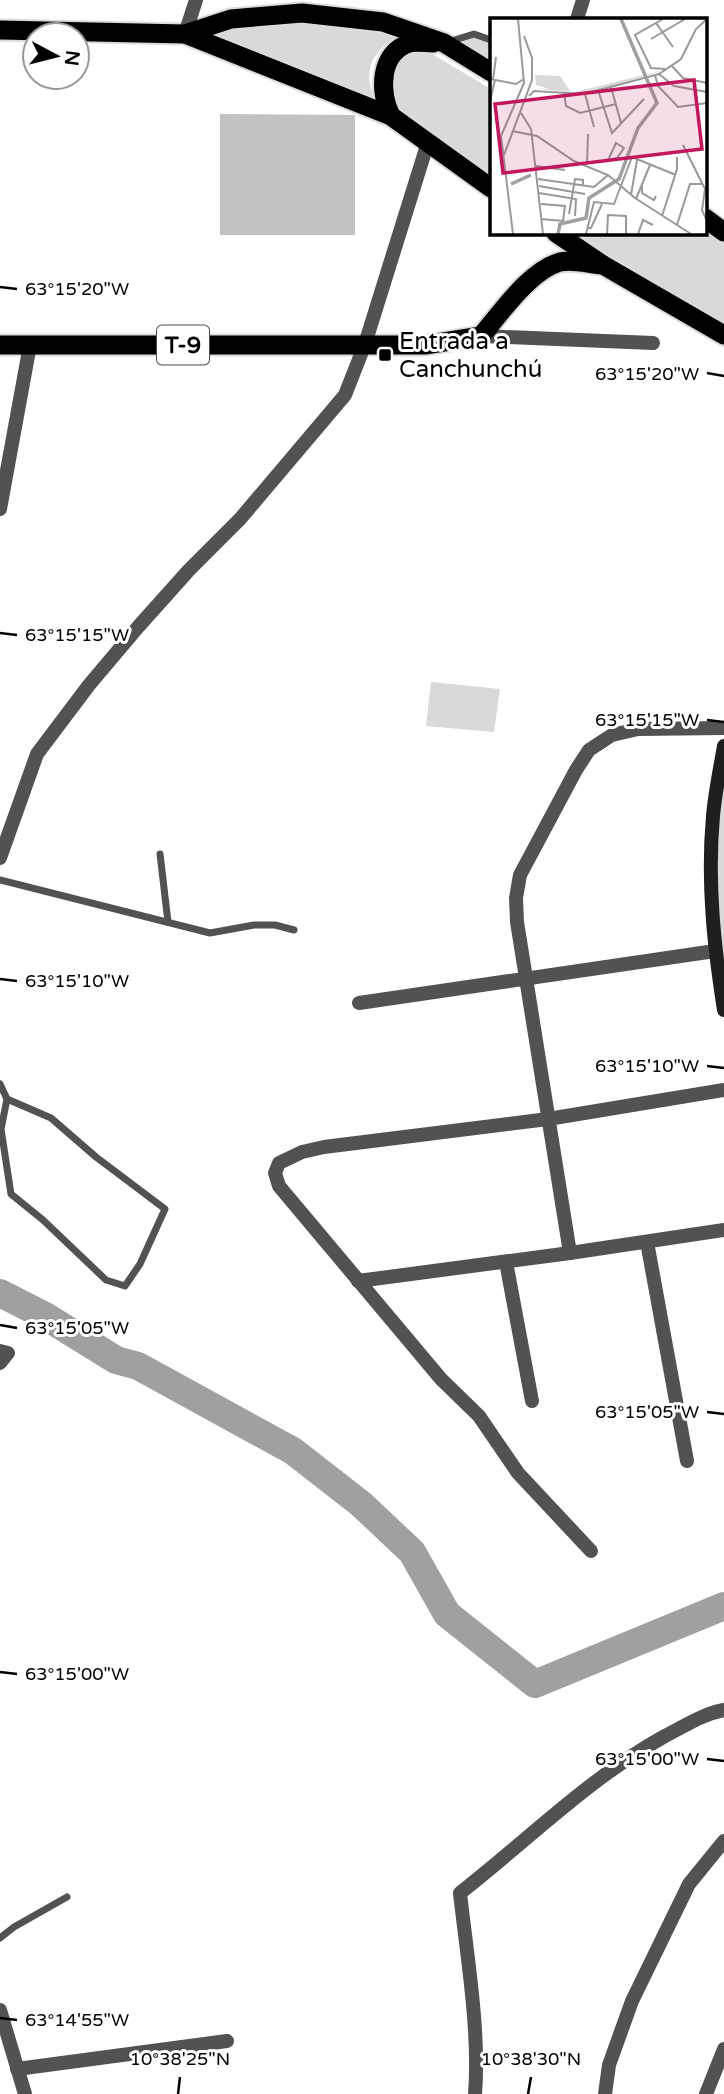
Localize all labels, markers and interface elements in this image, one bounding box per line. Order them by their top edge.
inset map [490,18,706,234]
north arrow [21,21,91,91]
text: N [60,49,84,67]
text: 63°15'20"W [25,278,129,300]
road number: T-9 [157,326,209,364]
place label: Entrada a Canchunchú [399,327,542,384]
marker: Entrada a Canchunchú [377,347,393,363]
text: 63°15'20"W [595,363,699,385]
text: 63°15'15"W [25,624,129,646]
text: 63°15'15"W [595,709,699,731]
text: 63°15'10"W [25,970,129,992]
text: 63°15'10"W [595,1055,699,1077]
text: 63°15'05"W [25,1317,129,1339]
text: 63°15'05"W [595,1401,699,1423]
text: 63°15'00"W [25,1663,129,1685]
text: 63°15'00"W [595,1748,699,1770]
text: 63°14'55"W [25,2009,129,2031]
text: 10°38'25"N [130,2048,230,2070]
text: 10°38'30"N [481,2048,581,2070]

